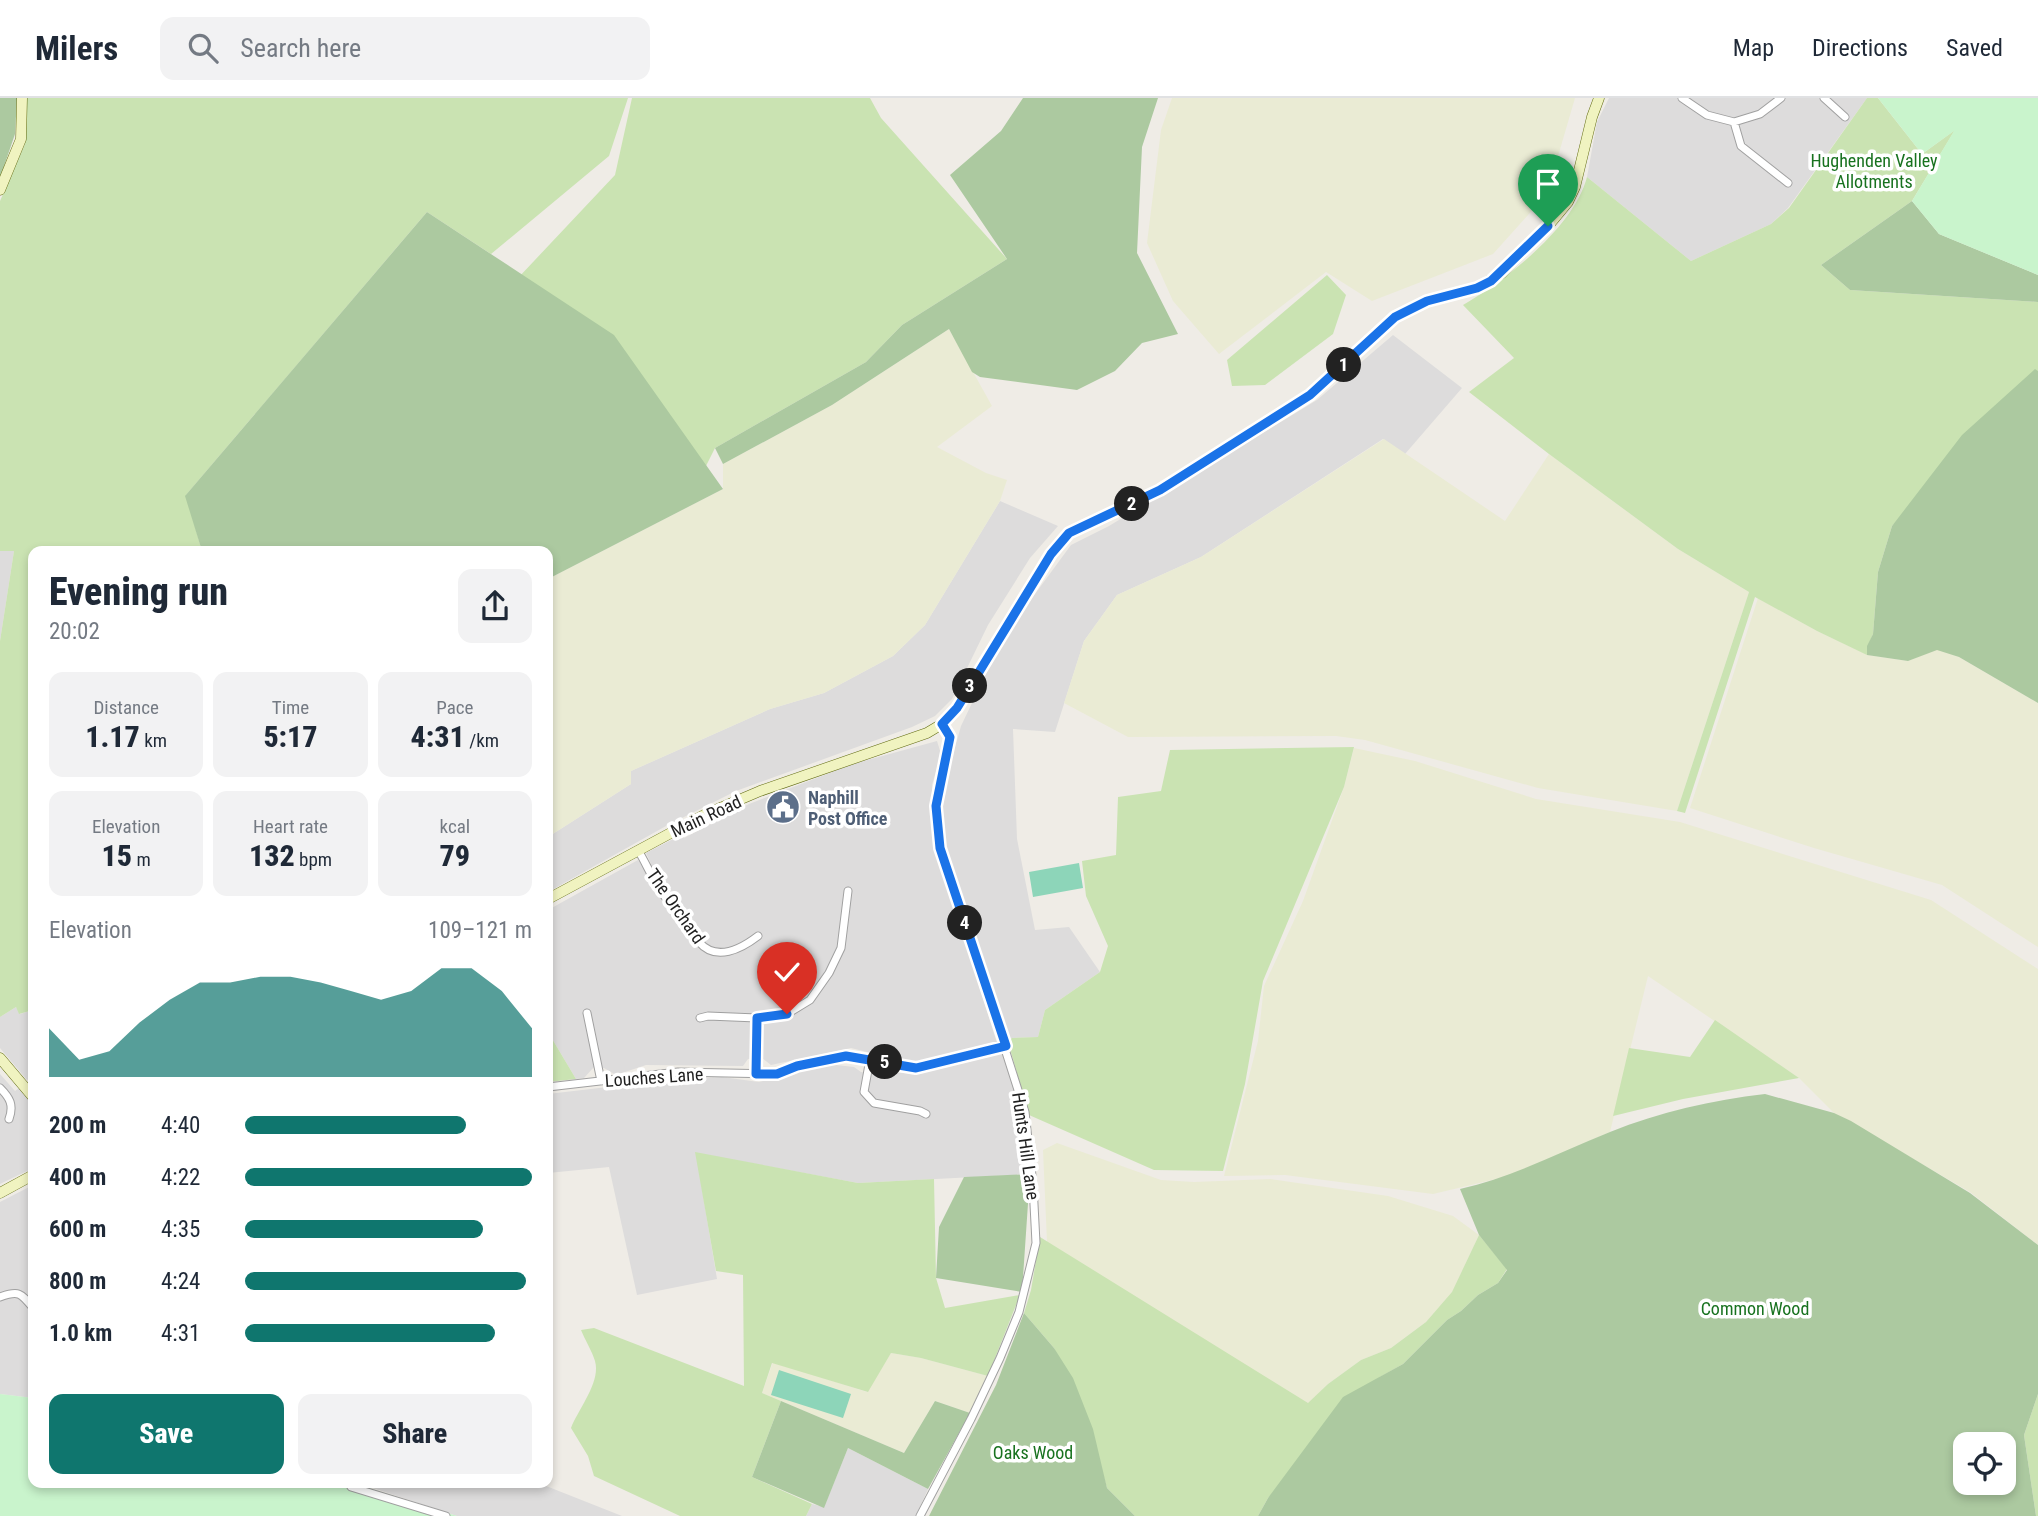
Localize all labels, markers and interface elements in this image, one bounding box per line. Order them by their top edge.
search box [160,17,650,80]
text: Milers [35,29,118,68]
icon: search [184,29,222,67]
text: Search here [240,33,361,63]
text: Map [1733,34,1774,62]
text: Directions [1812,34,1908,62]
text: Saved [1946,34,2003,62]
park label: Hughenden Valley Allotments [1810,150,1938,192]
pin [1518,154,1578,226]
icon: arrive [1529,165,1567,203]
pin: 1 [1326,348,1362,382]
text: 1 [1339,353,1348,376]
pin: 2 [1114,486,1150,522]
text: 2 [1127,492,1136,515]
button: share [458,569,532,643]
text: Evening run [49,570,228,614]
text: 20:02 [49,618,100,645]
pin: 3 [953,668,988,704]
text: 3 [965,674,974,697]
text: Distance [93,696,159,719]
text: Time [272,696,309,719]
text: Pace [436,696,473,719]
text: 1.17 [85,719,140,754]
text: 5:17 [263,719,318,754]
text: 4:31 [411,719,465,754]
text: km [140,729,167,752]
text: /km [465,729,499,752]
place label: Naphill Post Office [808,787,888,829]
public building icon: Naphill Post Office [764,788,802,826]
street label: Main Road [667,791,745,841]
text: Elevation [92,815,160,838]
text: Heart rate [253,815,328,838]
text: kcal [440,815,470,838]
text: 15 [102,838,132,873]
text: 132 [249,838,295,873]
text: 79 [440,838,470,873]
text: m [132,848,151,871]
text: bpm [295,848,332,871]
street label: The Orchard [643,864,709,948]
pin: 4 [948,906,982,940]
text: 4 [960,911,969,934]
text: Elevation [49,917,132,944]
text: 109–121 m [428,917,532,944]
pin [757,942,817,1014]
icon: check [768,953,806,991]
pin: 5 [868,1044,903,1080]
text: 5 [880,1050,889,1073]
street label: Louches Lane [604,1063,704,1091]
street label: Hunts Hill Lane [1008,1091,1044,1201]
text: 200 m [49,1112,106,1139]
text: 4:40 [161,1112,200,1139]
text: 400 m [49,1164,106,1191]
text: 4:22 [161,1164,200,1191]
text: 600 m [49,1216,106,1243]
text: 4:35 [161,1216,200,1243]
text: 800 m [49,1268,106,1295]
text: 4:24 [161,1268,200,1295]
park label: Common Wood [1701,1298,1809,1319]
text: 1.0 km [49,1320,112,1347]
text: 4:31 [161,1320,200,1347]
button: Save [49,1394,284,1474]
button: Share [298,1394,532,1474]
map controls [1953,1432,2016,1495]
button: locate [1953,1432,2016,1495]
park label: Oaks Wood [993,1442,1073,1463]

